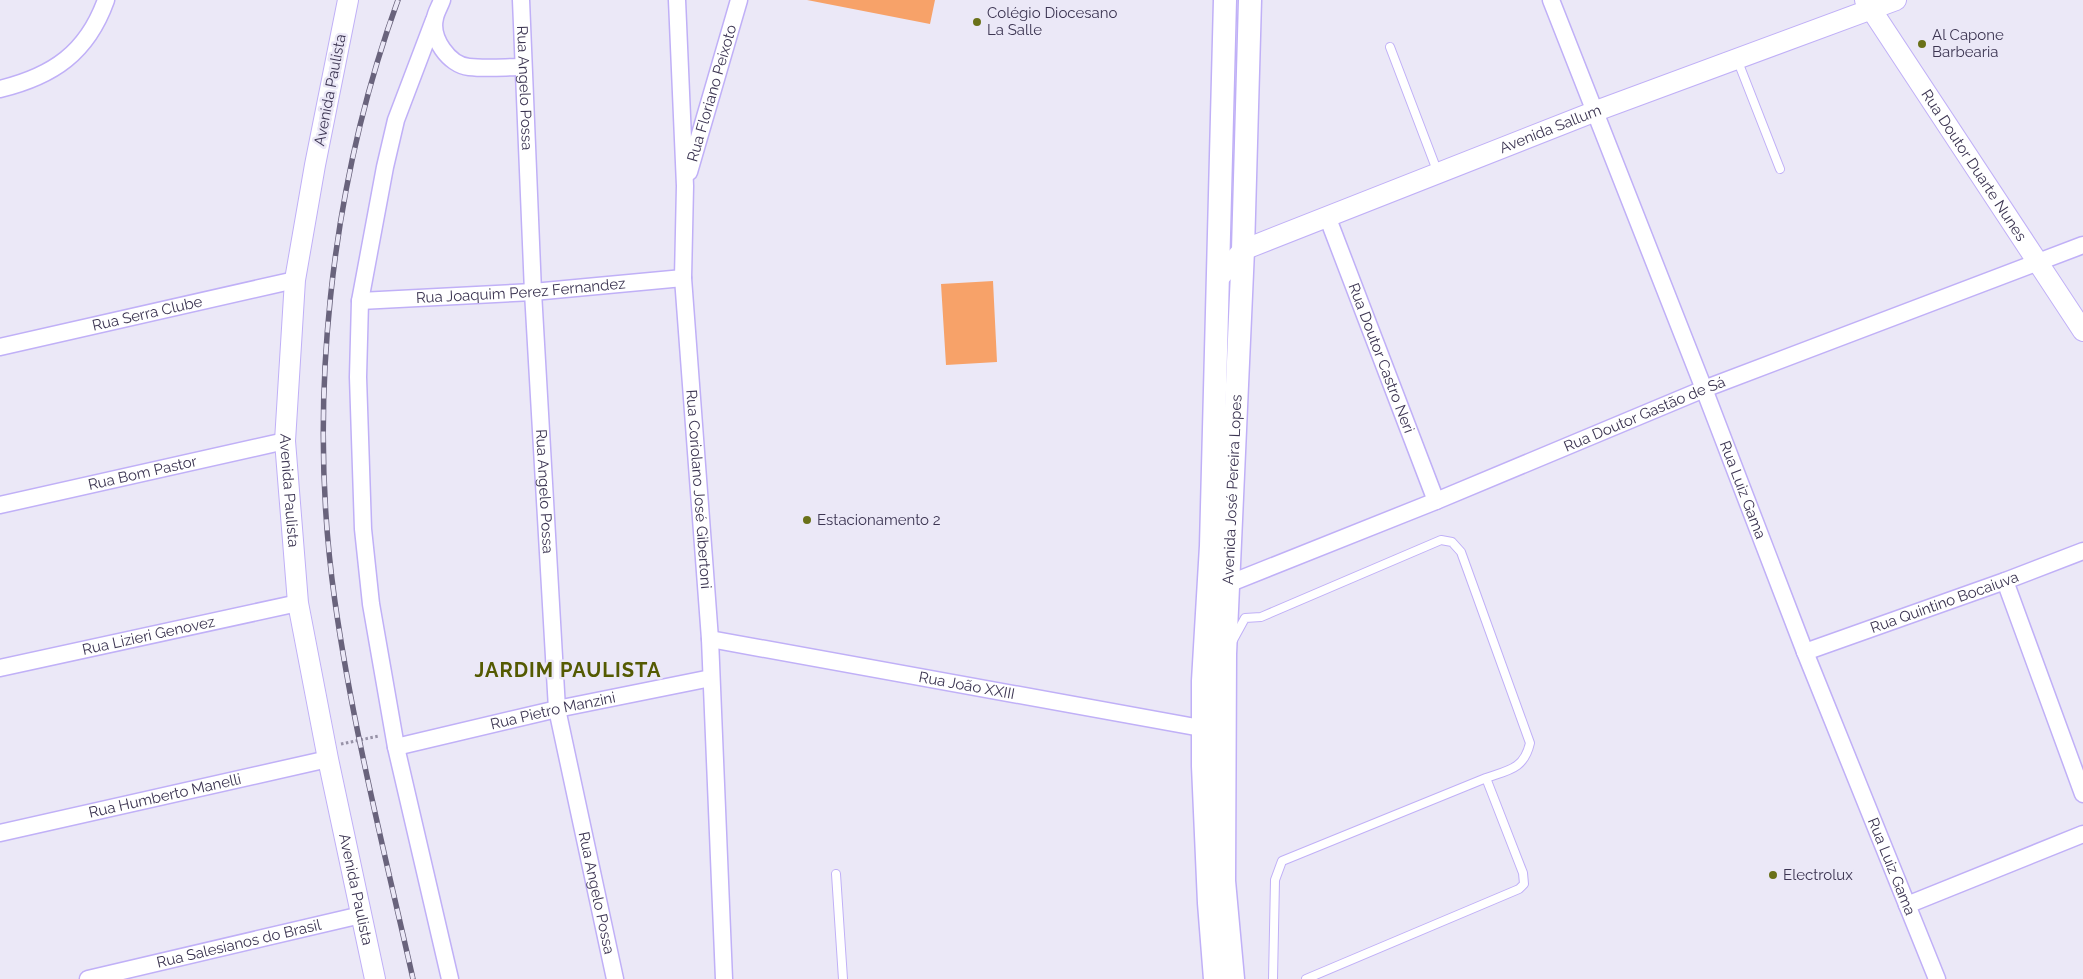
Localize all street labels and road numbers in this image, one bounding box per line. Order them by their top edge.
street label: Rua Floriano Peixoto [683,23,740,164]
street label: Rua Angelo Possa [513,25,536,151]
street label: Avenida Paulista [310,32,350,148]
street label: Rua Doutor Duarte Nunes [1917,86,2030,245]
street label: Avenida Sallum [1497,101,1604,157]
street label: Rua Joaquim Perez Fernandez [415,274,626,307]
street label: Rua Doutor Castro Neri [1344,280,1418,436]
street label: Rua Serra Clube [90,292,204,335]
street label: Rua Doutor Gastão de Sá [1561,373,1728,456]
street label: Rua Coriolano José Gibertoni [682,389,715,590]
street label: Avenida José Pereira Lopes [1219,394,1246,585]
street label: Rua Angelo Possa [532,429,557,554]
street label: Avenida Paulista [276,433,302,548]
street label: Rua Luiz Gama [1716,438,1770,541]
street label: Rua Bom Pastor [86,452,199,494]
street label: Rua Quintino Bocaiuva [1868,568,2021,637]
street label: Rua Lizieri Genovez [80,612,217,659]
street label: Rua João XXIII [917,668,1016,703]
street label: Rua Pietro Manzini [489,688,617,733]
street label: Rua Humberto Manelli [87,770,243,822]
street label: Rua Luiz Gama [1864,815,1919,918]
street label: Rua Angelo Possa [575,830,618,956]
street label: Avenida Paulista [335,832,377,947]
street label: Rua Salesianos do Brasil [155,915,324,972]

